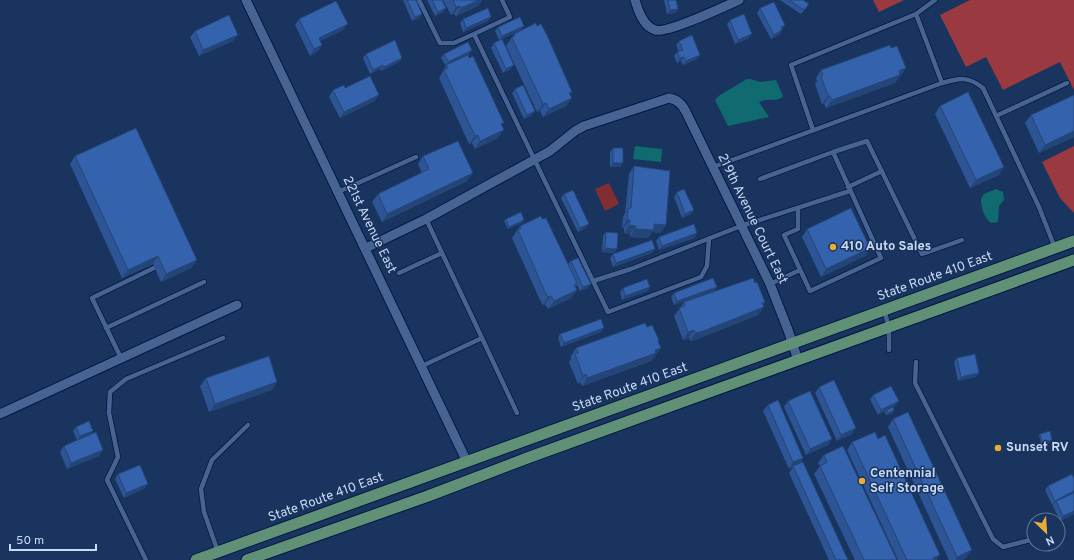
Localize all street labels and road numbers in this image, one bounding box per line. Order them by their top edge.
street label: 219th Avenue Court East [713,151,791,287]
street label: 221st Avenue East [339,174,399,276]
street label: State Route 410 East [875,249,995,305]
street label: State Route 410 East [570,360,690,416]
street label: State Route 410 East [266,470,386,526]

